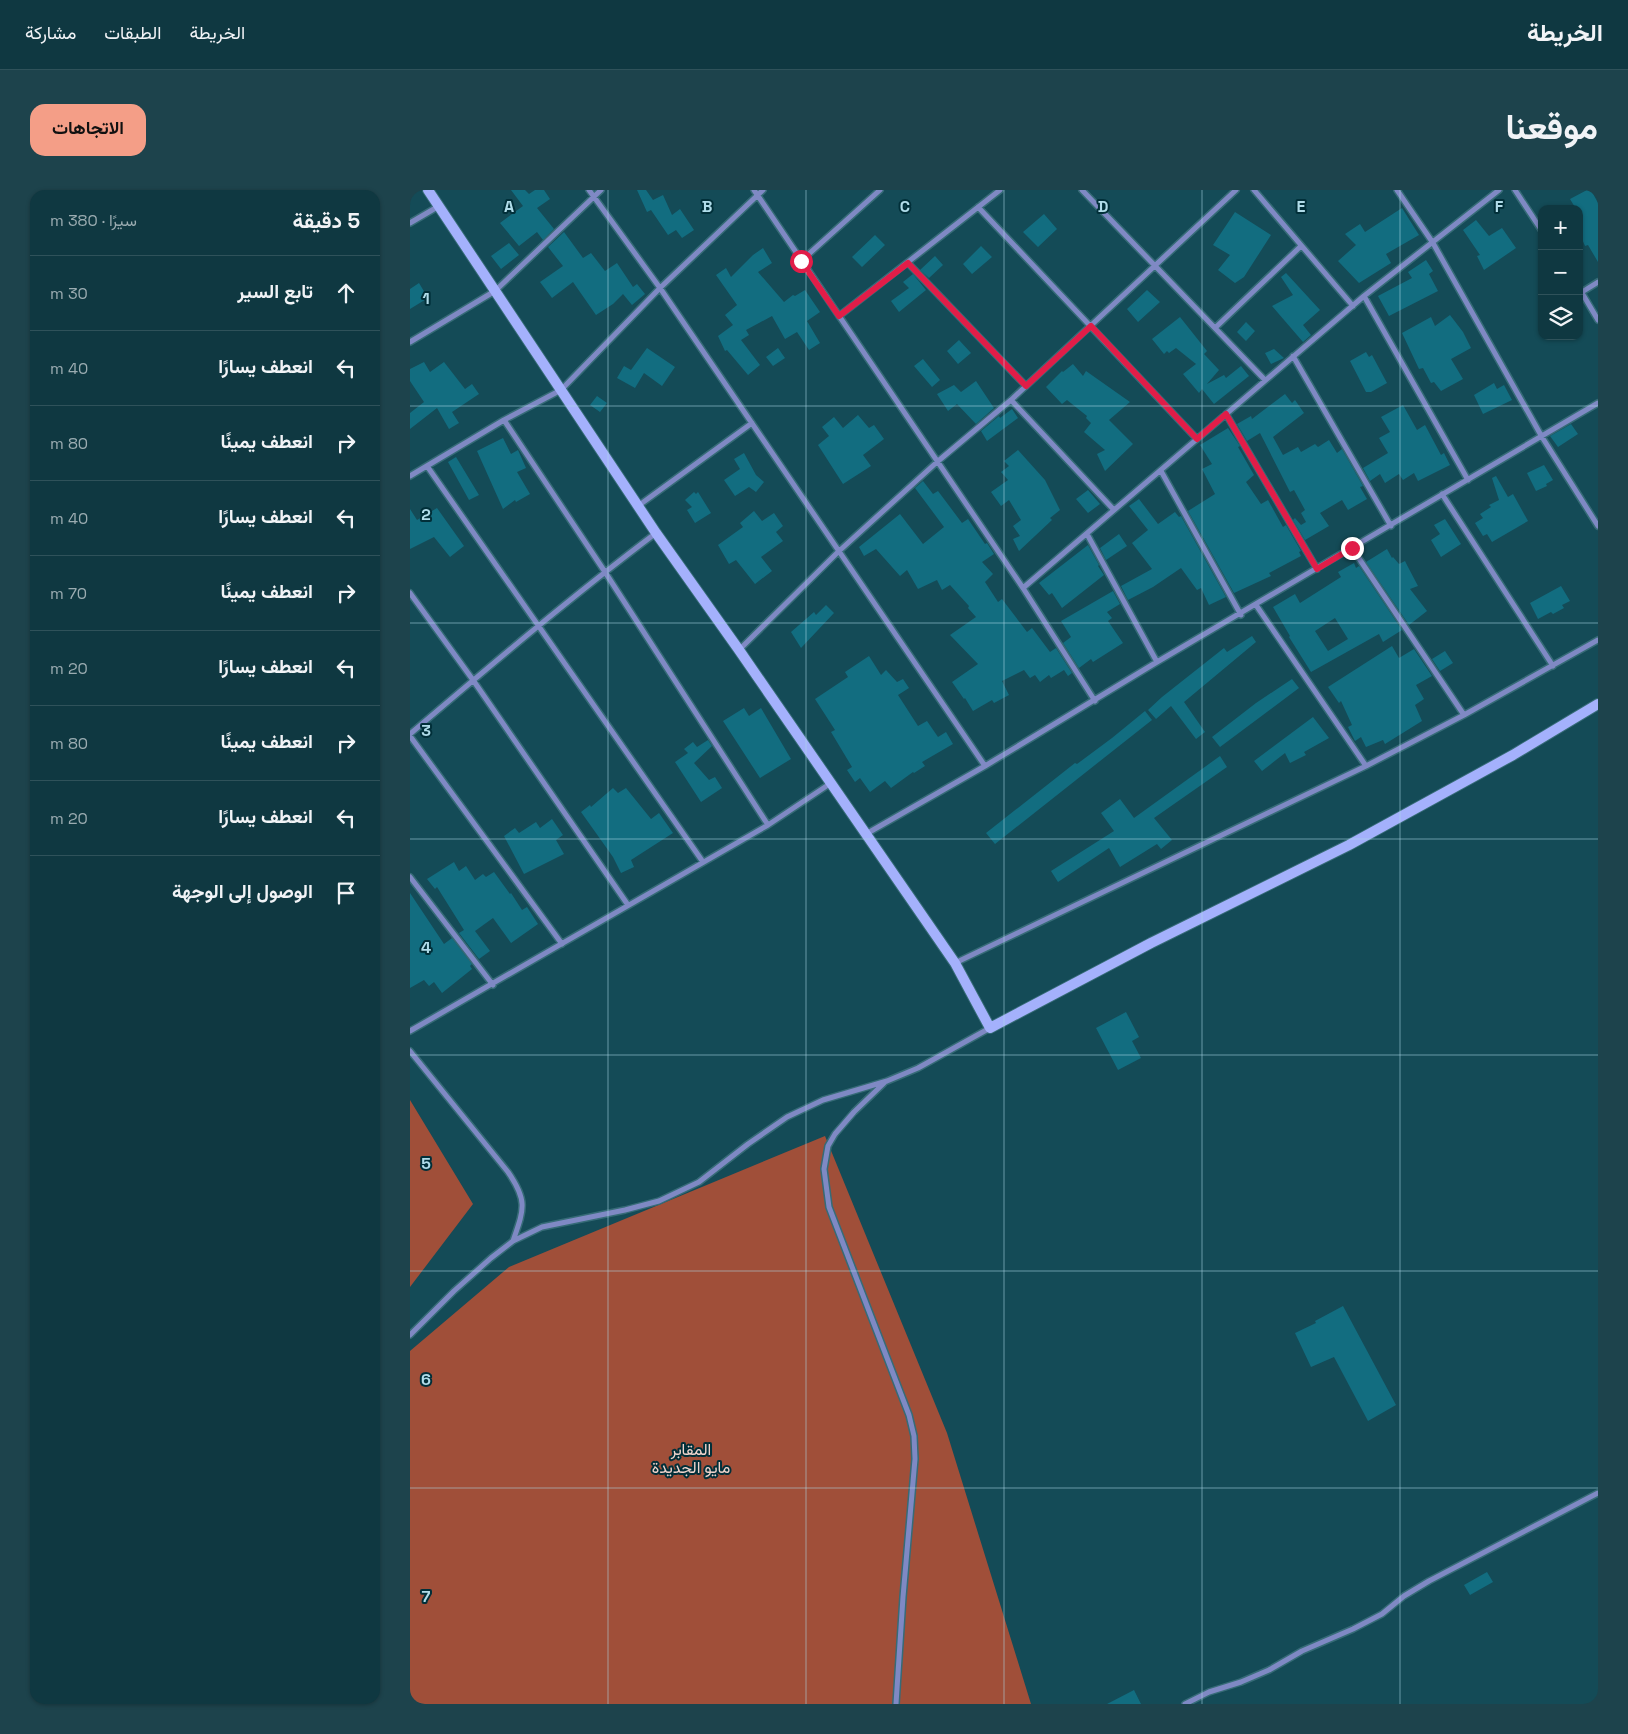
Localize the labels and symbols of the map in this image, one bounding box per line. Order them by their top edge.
text: A [504,196,514,217]
text: B [702,196,712,217]
text: C [900,196,910,217]
text: D [1098,196,1108,217]
text: E [1297,196,1306,217]
text: F [1495,196,1504,217]
route start [790,250,813,273]
text: 1 [422,288,430,309]
text: 2 [421,504,431,525]
route end [1341,537,1364,560]
text: 3 [421,720,431,741]
text: 4 [421,937,431,958]
text: 5 [421,1153,431,1174]
text: 6 [421,1369,431,1390]
park label: المقابر مايو الجديدة [652,1439,730,1478]
text: 7 [422,1586,431,1607]

